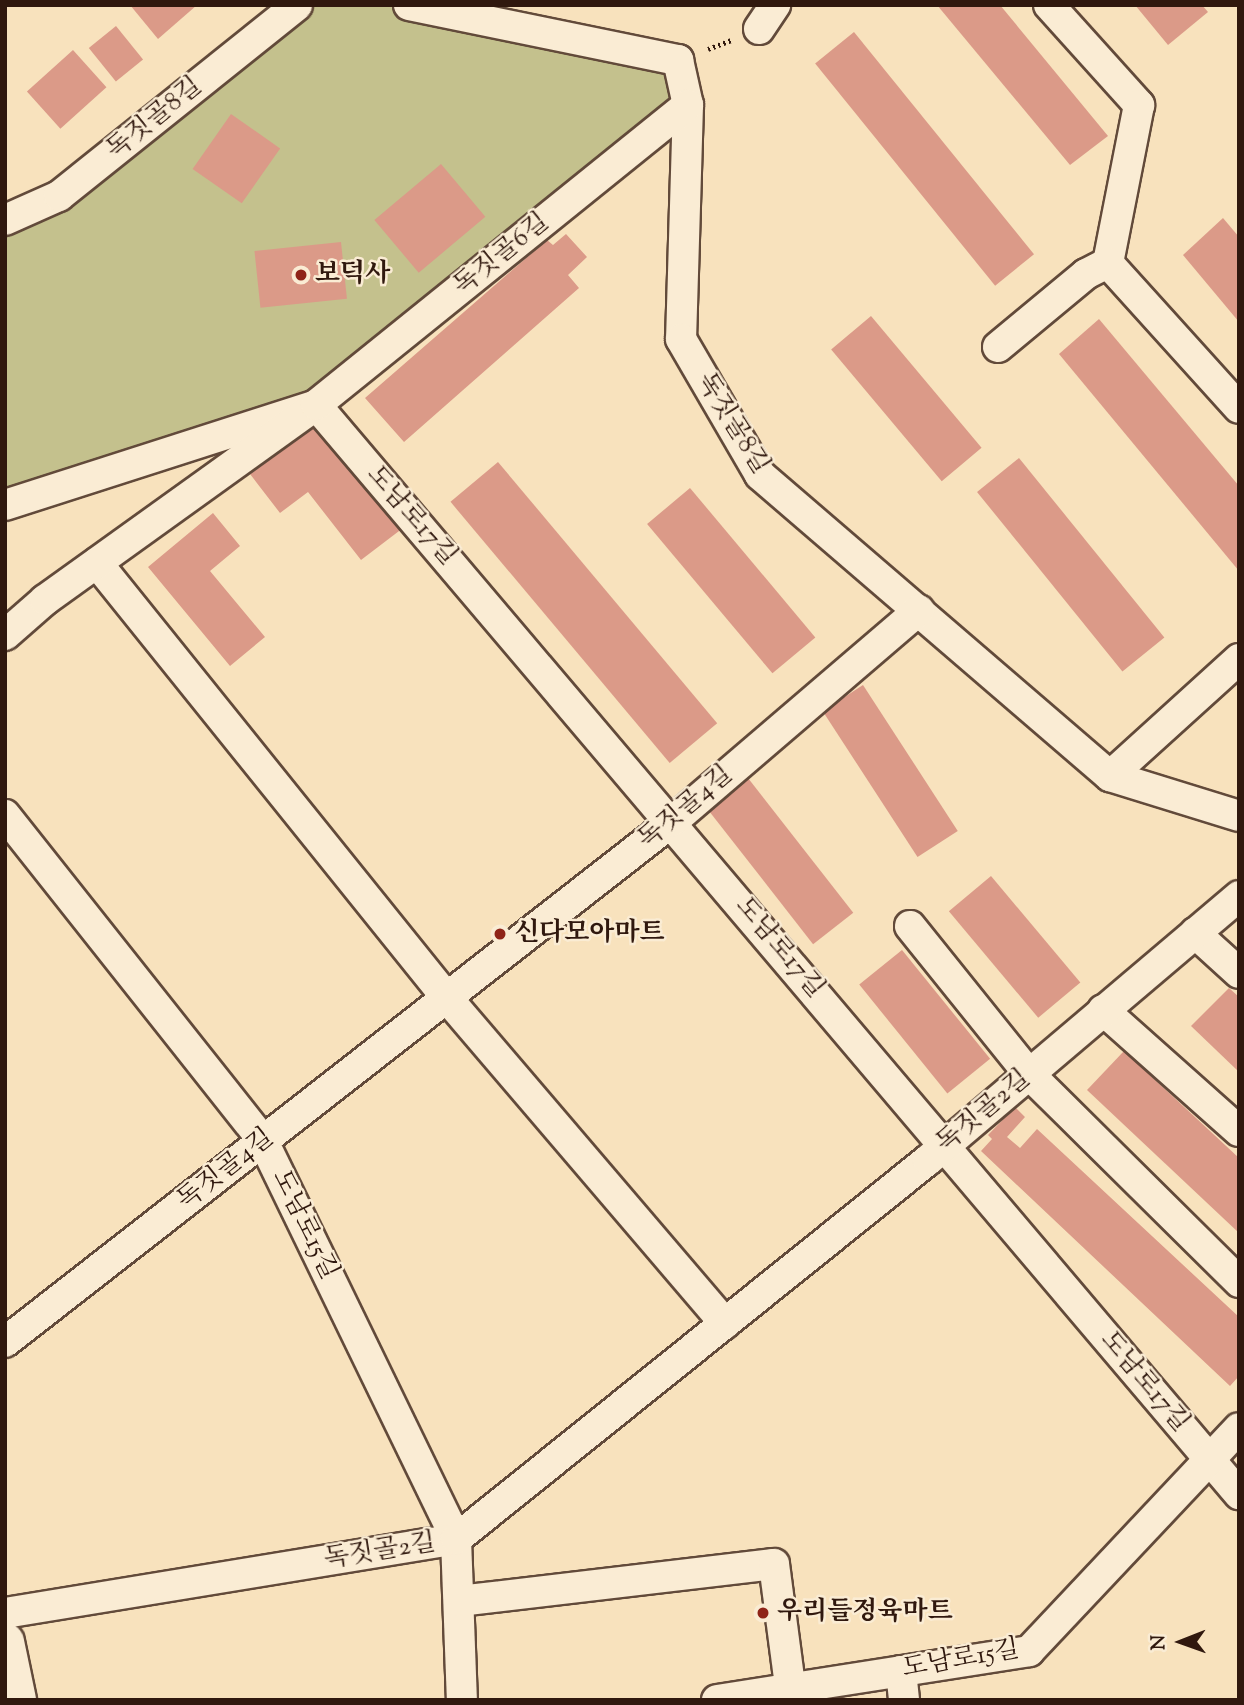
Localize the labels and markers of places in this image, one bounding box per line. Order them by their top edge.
place label: 보덕사 [315,259,390,291]
marker: 보덕사 [293,267,309,283]
place label: 신다모아마트 [514,918,665,950]
marker: 신다모아마트 [492,926,508,942]
place label: 우리들정육마트 [777,1597,953,1629]
marker: 우리들정육마트 [755,1605,771,1621]

